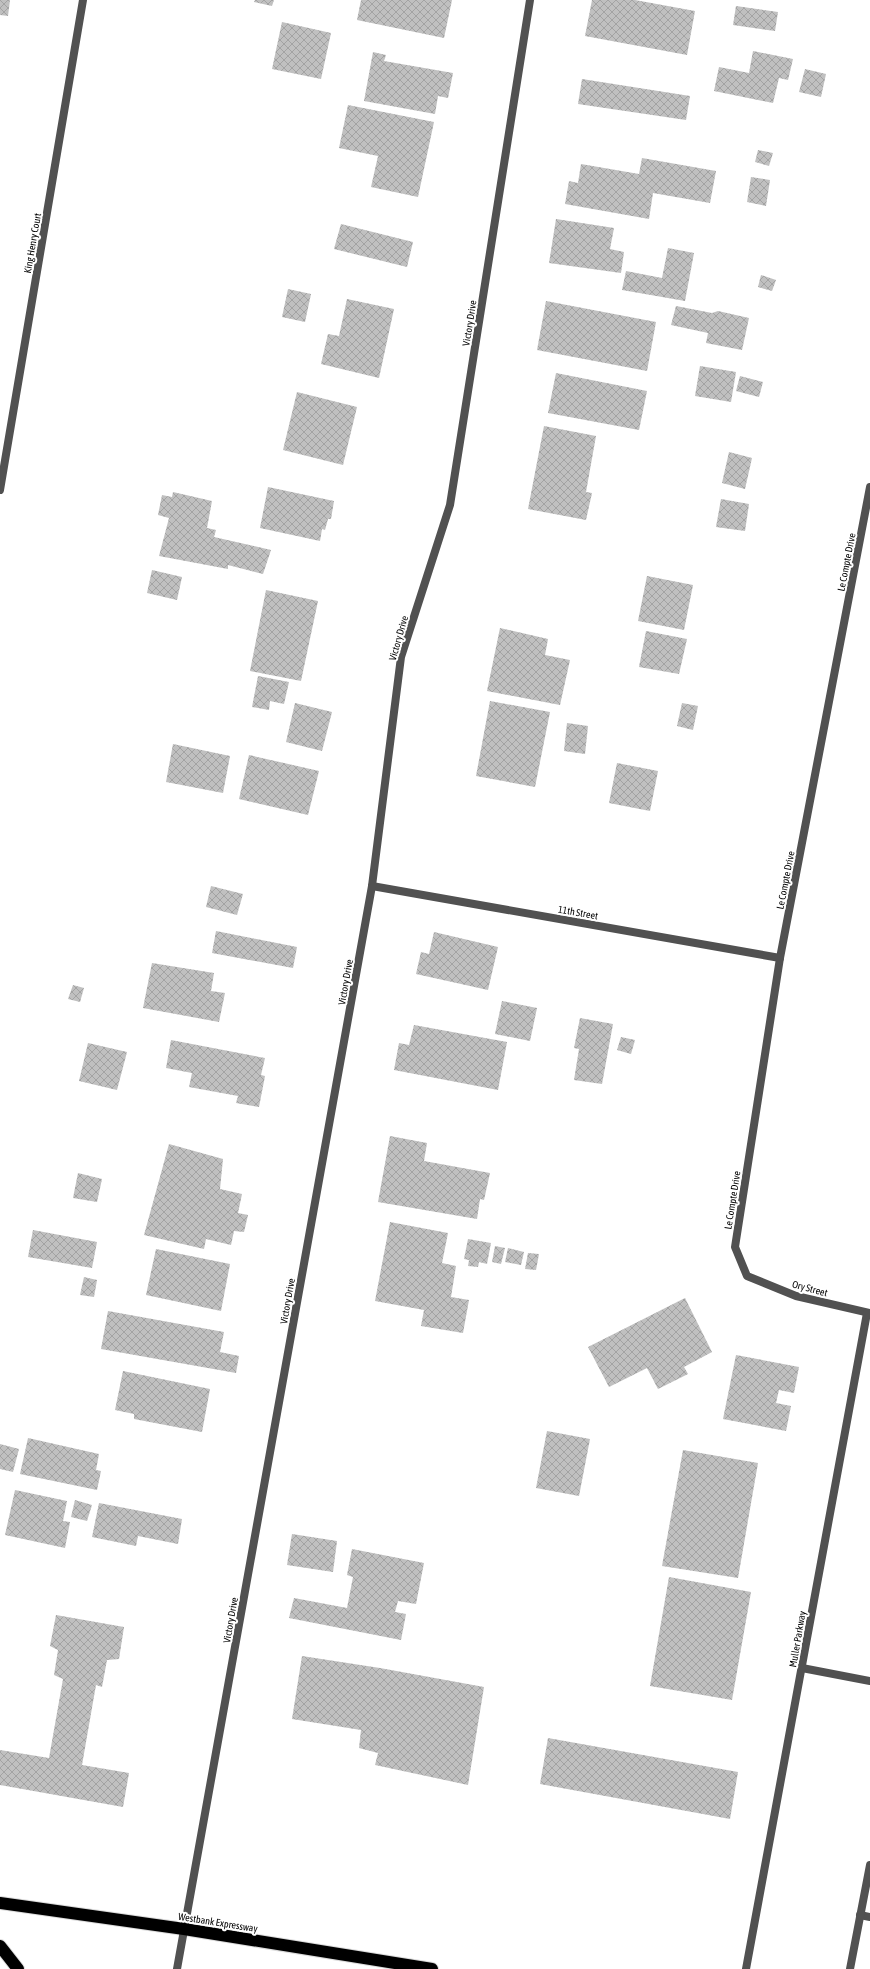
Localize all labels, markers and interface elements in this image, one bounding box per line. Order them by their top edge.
street label: King Henry Court [22,212,43,274]
street label: Victory Drive [460,299,479,347]
street label: Le Compte Drive [835,532,858,592]
street label: Victory Drive [387,614,410,662]
street label: Le Compte Drive [774,850,797,910]
street label: 11th Street [557,904,599,921]
street label: Victory Drive [336,958,355,1006]
street label: Le Compte Drive [722,1170,743,1230]
street label: Victory Drive [278,1277,297,1325]
street label: Ory Street [791,1278,829,1299]
street label: Victory Drive [221,1596,240,1644]
street label: Muller Parkway [787,1610,808,1668]
street label: Westbank Expressway [177,1911,258,1934]

